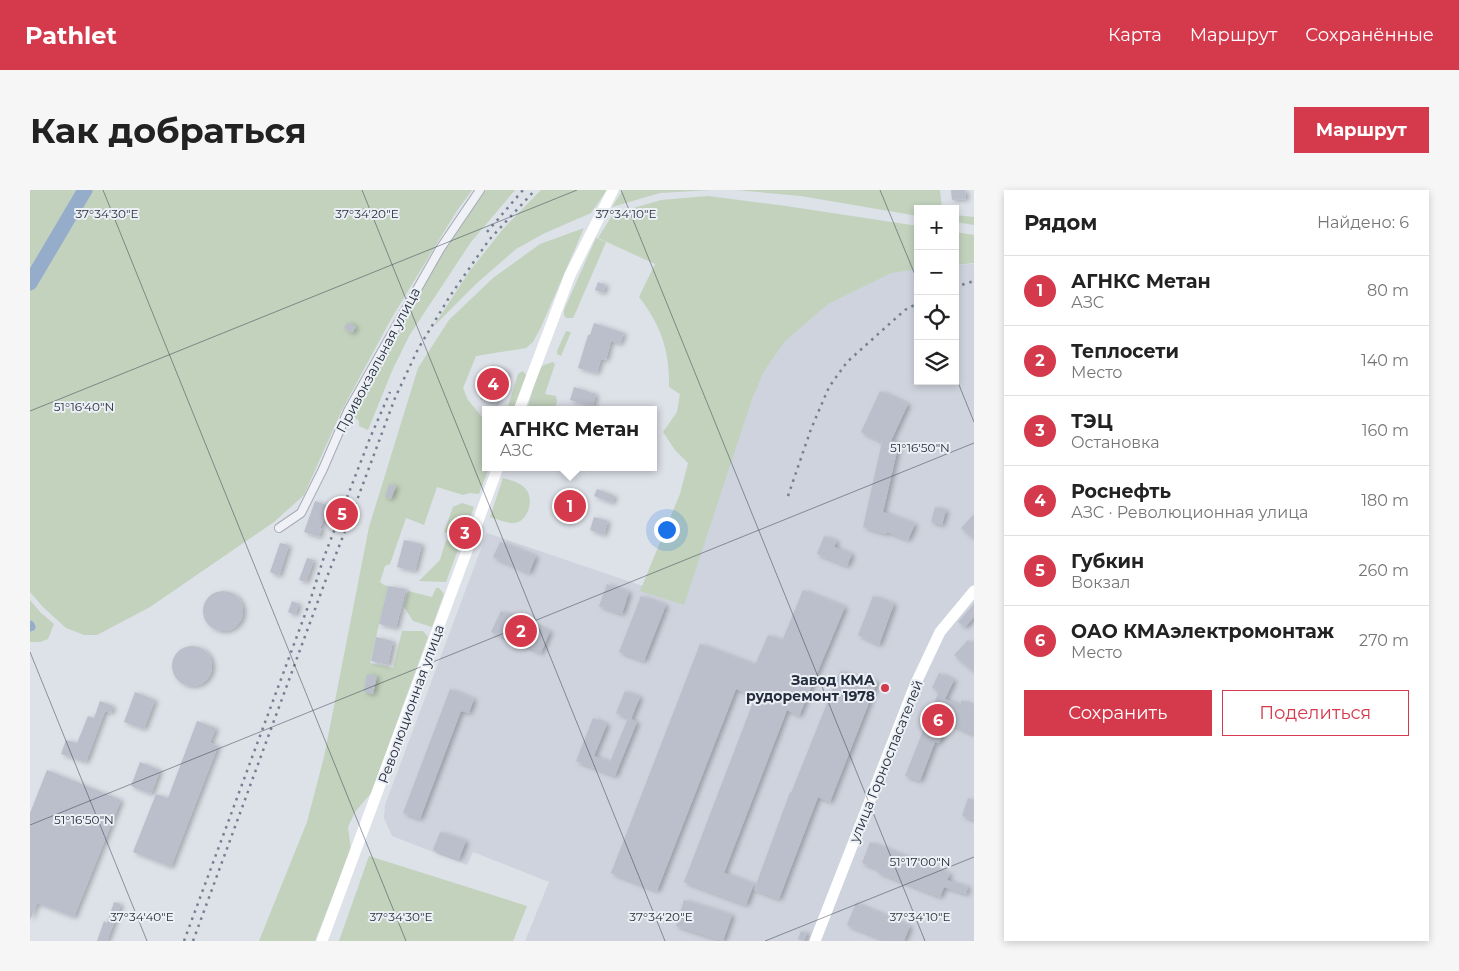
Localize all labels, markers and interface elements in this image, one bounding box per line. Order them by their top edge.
text: Pathlet [25,21,117,50]
text: Карта [1108,24,1162,46]
text: Маршрут [1190,24,1277,46]
text: Сохранённые [1305,24,1434,46]
button: Маршрут [1294,107,1429,153]
text: Как добраться [30,109,307,152]
map controls [914,205,959,385]
button: + [914,205,959,250]
text: 37°34'30"E [75,206,139,221]
text: 37°34'20"E [335,206,399,221]
text: 37°34'10"E [595,206,657,221]
text: Рядом [1024,210,1097,235]
text: Найдено: 6 [1317,213,1409,232]
button: − [914,250,959,295]
text: АГНКС Метан [1071,270,1211,293]
text: 1 [1037,281,1043,300]
text: 80 m [1367,281,1409,300]
street label: Привокзальная улица [332,284,424,436]
text: АЗС [1071,293,1104,312]
button: locate [914,295,959,340]
button: layers [914,340,959,385]
text: Теплосети [1071,340,1179,363]
text: 2 [1035,351,1045,370]
text: 140 m [1361,351,1409,370]
text: Место [1071,363,1123,382]
pin: 4 [477,365,509,403]
text: 51°16'40"N [54,399,114,414]
popup [482,406,657,471]
text: ТЭЦ [1071,410,1113,433]
text: АГНКС Метан [500,418,639,441]
text: 3 [1035,421,1045,440]
text: 160 m [1362,421,1409,440]
text: Остановка [1071,433,1160,452]
text: 51°16'50"N [890,440,950,455]
text: АЗС [500,441,533,460]
text: Роснефть [1071,480,1171,503]
pin: 1 [554,487,586,525]
text: 4 [1034,491,1046,510]
text: 180 m [1361,491,1409,510]
pin: 5 [326,495,358,533]
text: АЗС · Революционная улица [1071,503,1308,522]
pin: 3 [449,514,481,552]
your location [654,517,680,543]
text: Губкин [1071,550,1144,573]
text: 5 [1035,561,1045,580]
text: 260 m [1358,561,1409,580]
text: Вокзал [1071,573,1130,592]
pin: 2 [505,612,537,650]
text: ОАО КМАэлектромонтаж [1071,620,1334,643]
street label: Революционная улица [374,622,448,786]
text: 6 [1035,631,1045,650]
text: 270 m [1359,631,1409,650]
text: Место [1071,643,1123,662]
place label: Завод КМА рудоремонт 1978 [746,671,876,705]
street label: улица Горноспасателей [845,677,927,846]
marker: Завод КМА рудоремонт 1978 [879,682,891,694]
button: Сохранить [1024,690,1212,736]
button: Поделиться [1222,690,1409,736]
pin: 6 [922,701,954,739]
text: 51°16'50"N [54,812,114,827]
text: 51°17'00"N [889,854,951,869]
text: 37°34'40"E [110,909,174,924]
text: 37°34'30"E [369,909,433,924]
text: 37°34'20"E [629,909,693,924]
text: 37°34'10"E [889,909,951,924]

